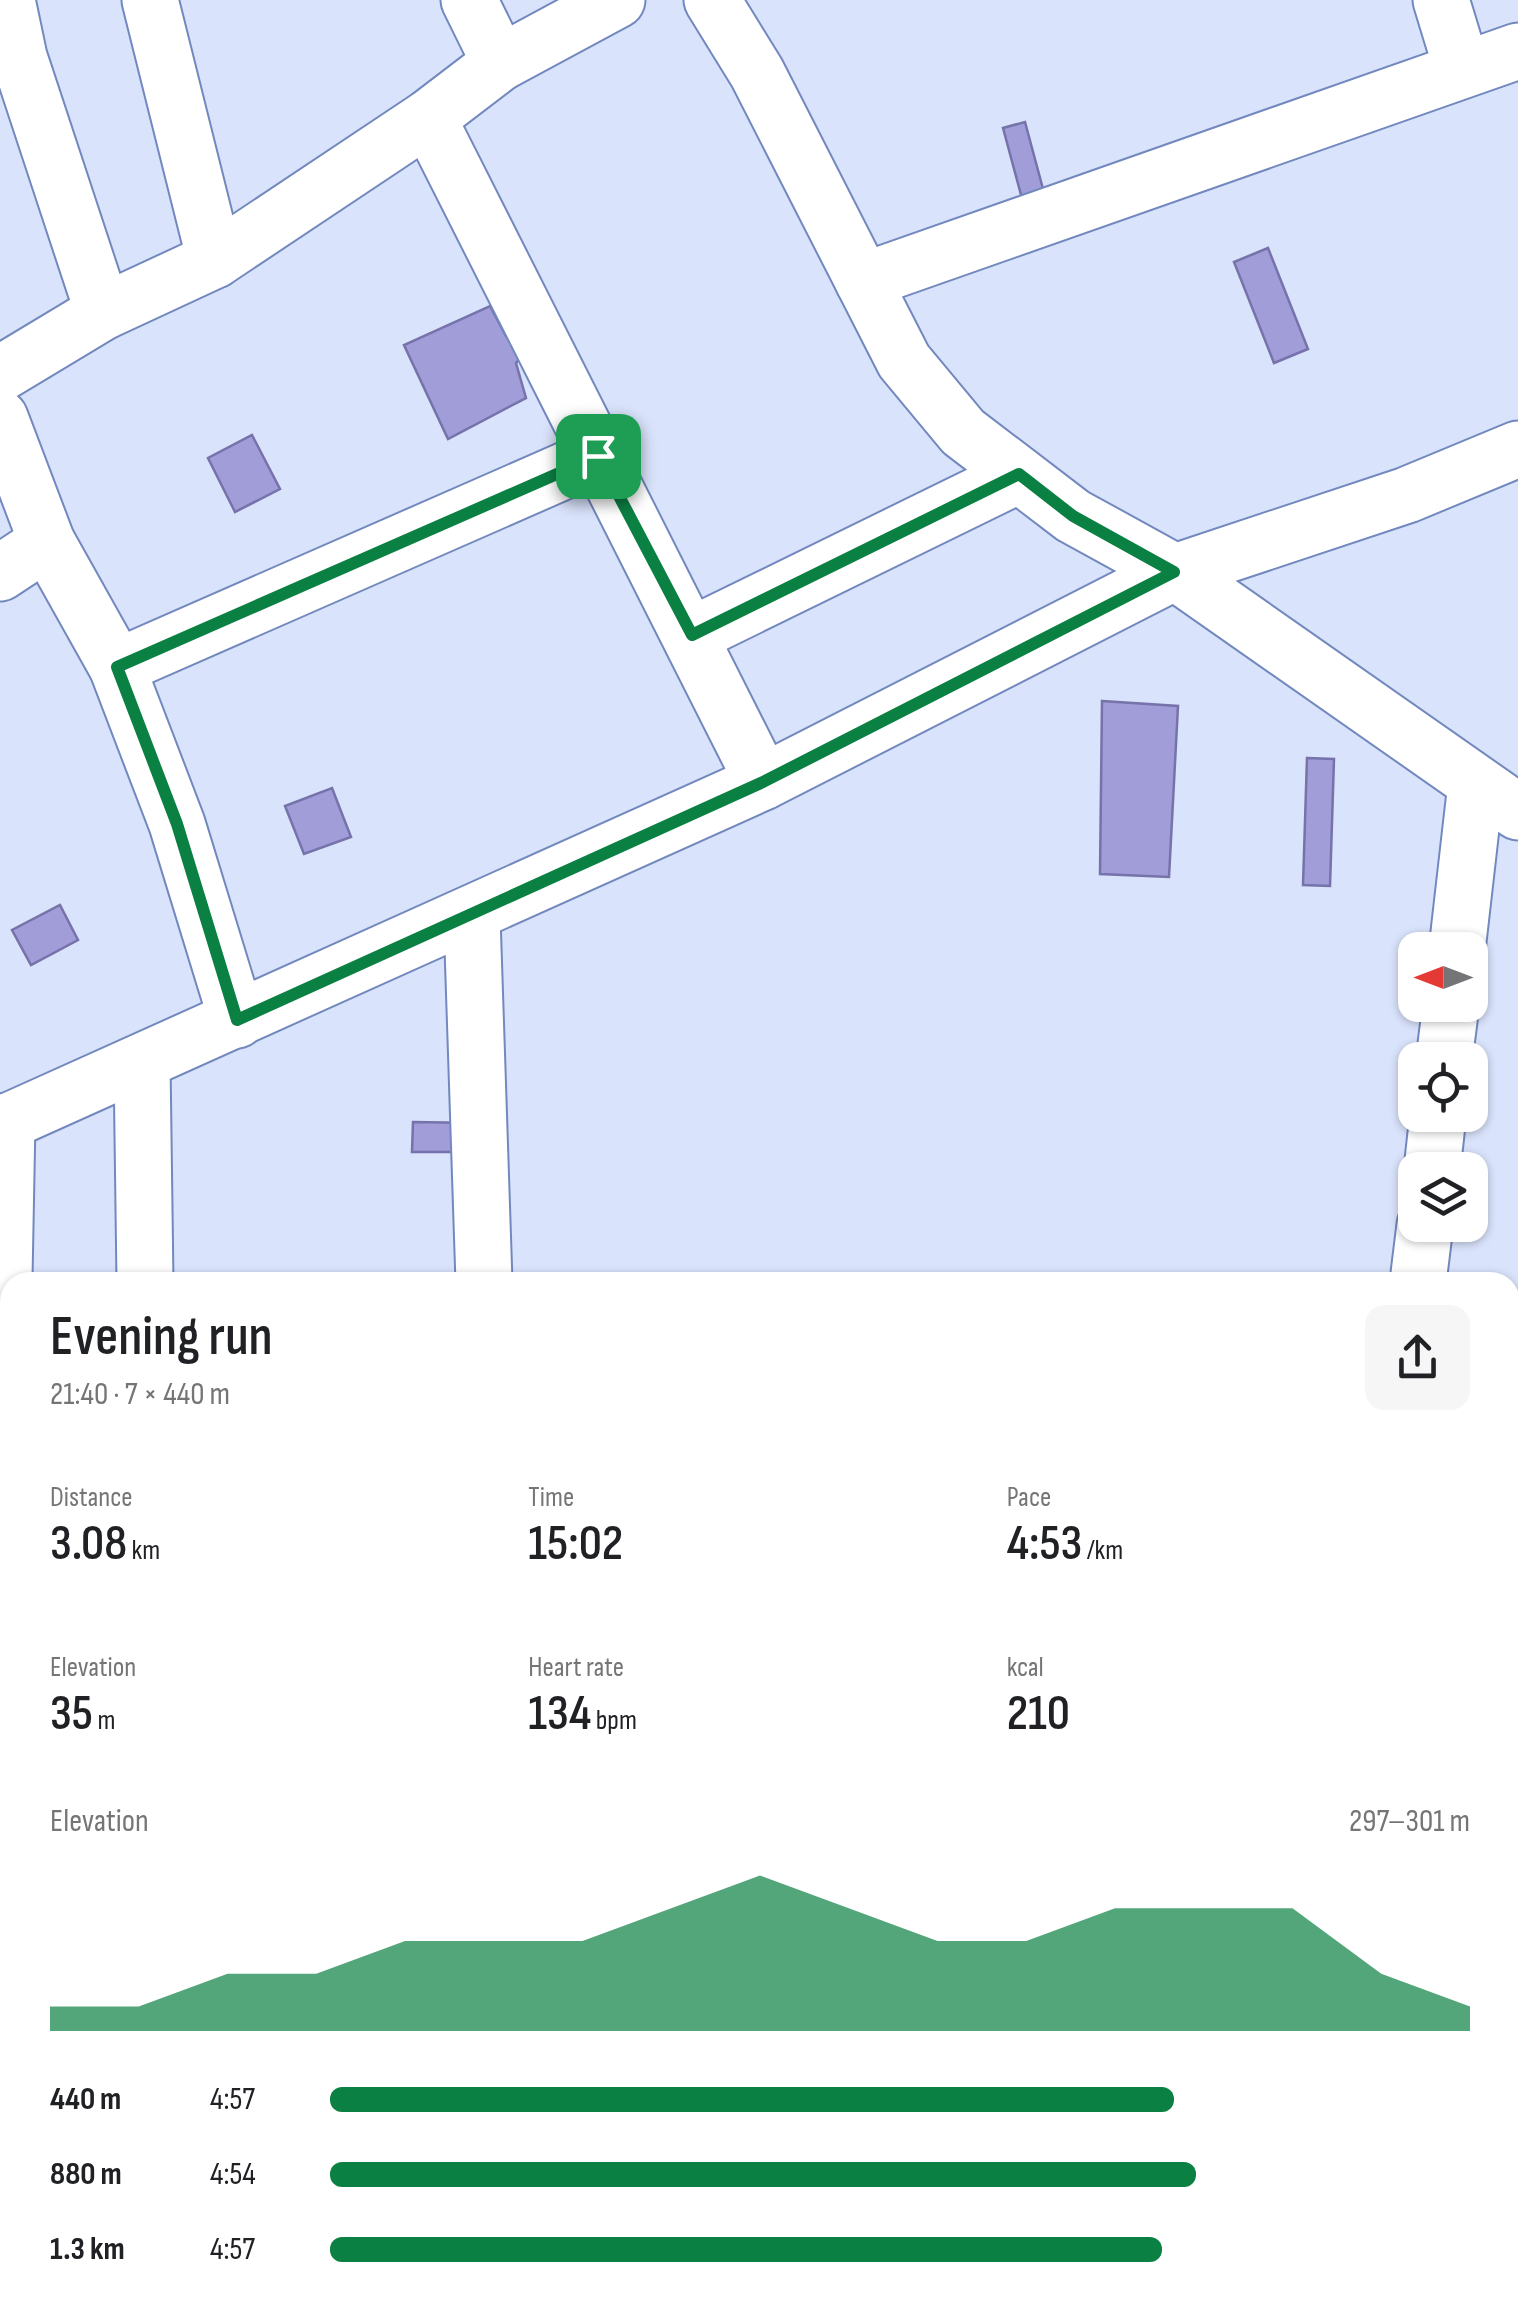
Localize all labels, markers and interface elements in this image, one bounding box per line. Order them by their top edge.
pin [556,414,641,499]
icon: arrive [571,429,626,484]
north arrow [1398,932,1488,1022]
map controls [1398,932,1488,1242]
button: locate [1398,1042,1488,1132]
button: layers [1398,1152,1488,1242]
text: Evening run [50,1304,273,1371]
button: share [1365,1305,1470,1410]
text: 21:40 · 7 × 440 m [50,1375,230,1414]
text: Distance [50,1481,133,1514]
text: Time [528,1481,574,1514]
text: Pace [1007,1481,1051,1514]
text: 3.08 [50,1514,127,1574]
text: 15:02 [528,1514,623,1574]
text: 4:53 [1007,1514,1082,1574]
text: km [127,1534,160,1567]
text: /km [1082,1534,1123,1567]
text: Elevation [50,1651,136,1684]
text: Heart rate [528,1651,624,1684]
text: kcal [1007,1651,1044,1684]
text: 35 [50,1684,93,1744]
text: 134 [528,1684,591,1744]
text: 210 [1007,1684,1070,1744]
text: m [93,1704,115,1737]
text: bpm [591,1704,637,1737]
text: Elevation [50,1802,149,1841]
text: 297–301 m [1349,1802,1470,1841]
text: 440 m [50,2080,121,2119]
text: 4:57 [210,2080,255,2119]
text: 880 m [50,2155,122,2194]
text: 4:54 [210,2155,256,2194]
text: 1.3 km [50,2230,125,2269]
text: 4:57 [210,2230,255,2269]

